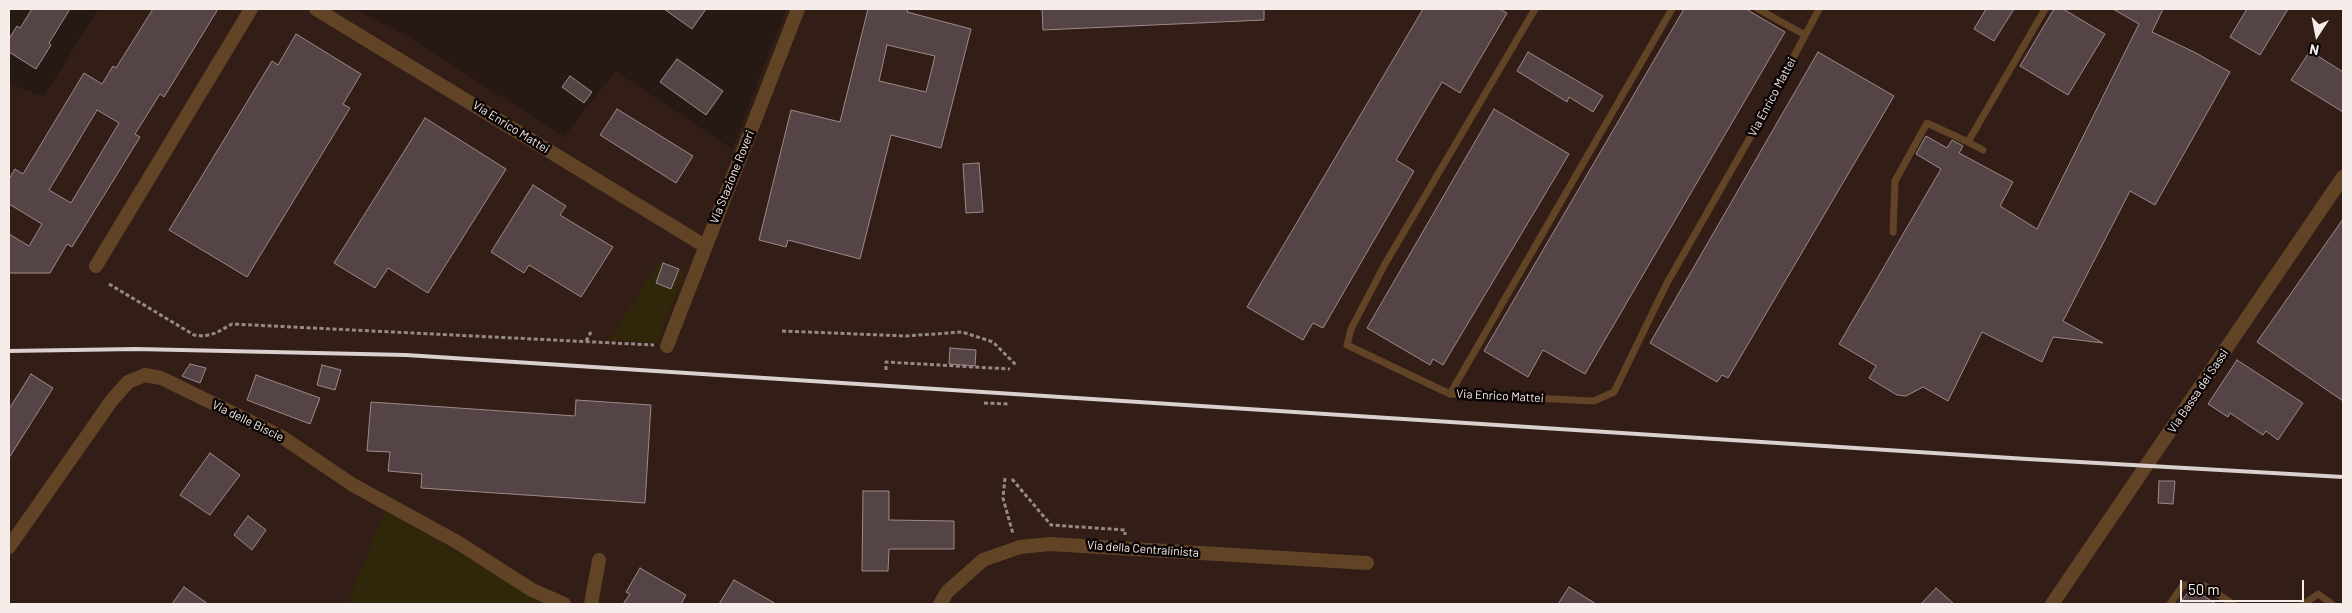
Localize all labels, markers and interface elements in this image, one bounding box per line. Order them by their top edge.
north arrow [2292,10,2342,60]
text: N [2308,41,2320,59]
street label: Via Enrico Mattei [1745,55,1799,139]
street label: Via Enrico Mattei [470,98,552,156]
street label: Via Stazione Roveri [707,128,757,226]
street label: Via Bassa dei Sassi [2165,346,2231,436]
street label: Via Enrico Mattei [1456,387,1544,405]
street label: Via delle Biscie [210,397,286,445]
street label: Via della Centralinista [1087,538,1199,560]
scale bar [2182,570,2306,602]
text: 50 m [2188,580,2220,598]

